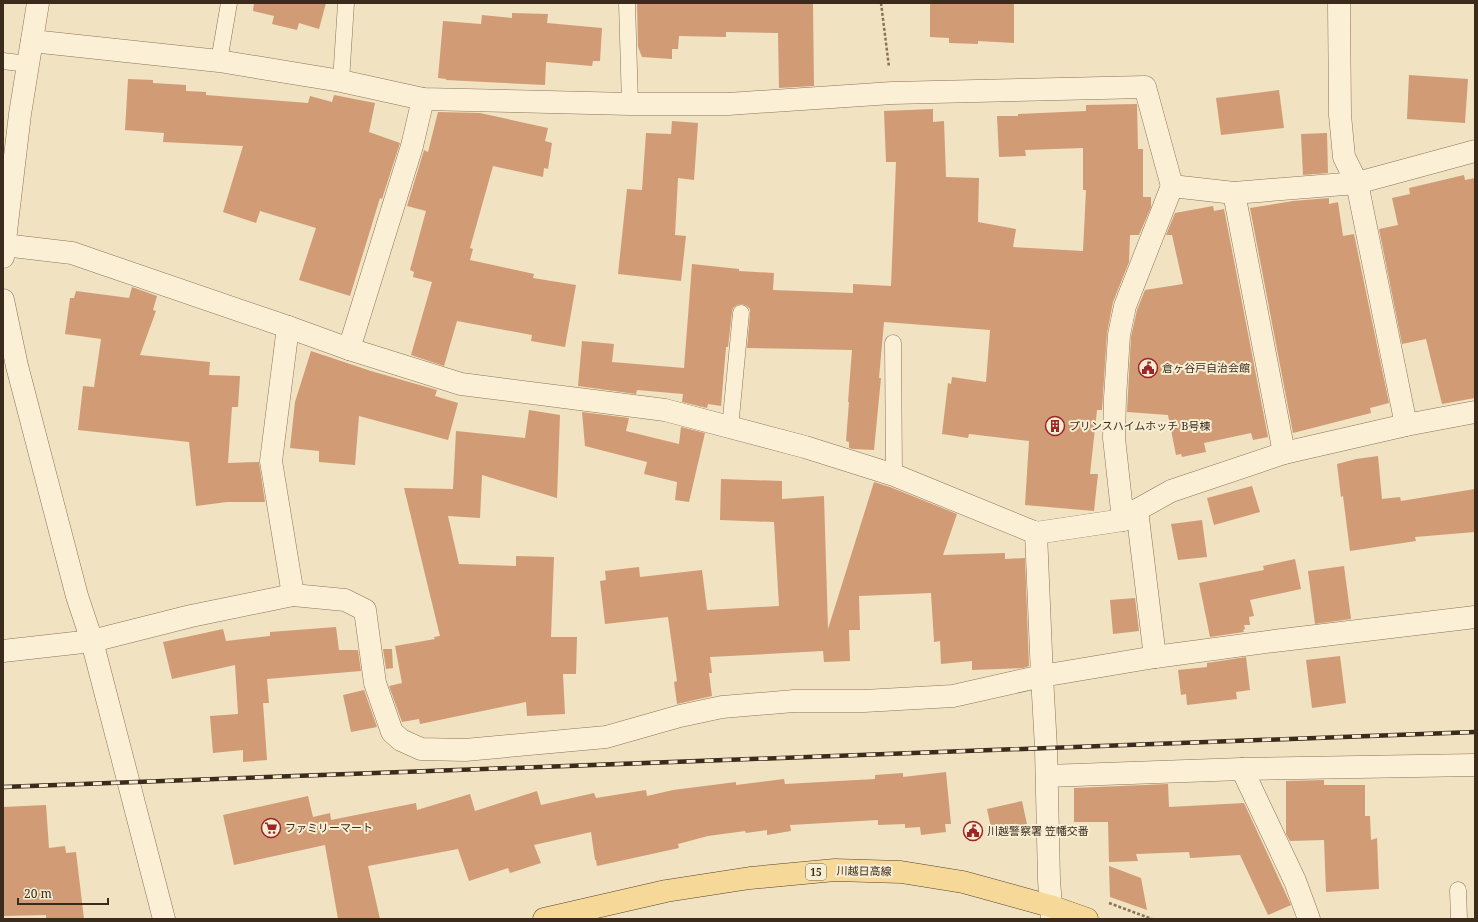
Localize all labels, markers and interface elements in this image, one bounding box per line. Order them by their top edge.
public building icon: 倉ヶ谷戸自治会館 [1137,357,1159,379]
place label: 倉ヶ谷戸自治会館 [1162,360,1250,375]
building icon: プリンスハイムホッチ B号棟 [1044,415,1066,437]
place label: プリンスハイムホッチ B号棟 [1069,418,1210,433]
supermarket icon: ファミリーマート [260,817,282,839]
place label: ファミリーマート [285,820,373,835]
public building icon: 川越警察署 笠幡交番 [962,820,984,842]
place label: 川越警察署 笠幡交番 [987,823,1089,838]
street label: 川越日高線 [836,863,892,878]
road number: 15 [806,864,826,880]
scale bar [18,880,108,906]
text: 20 m [24,885,52,902]

